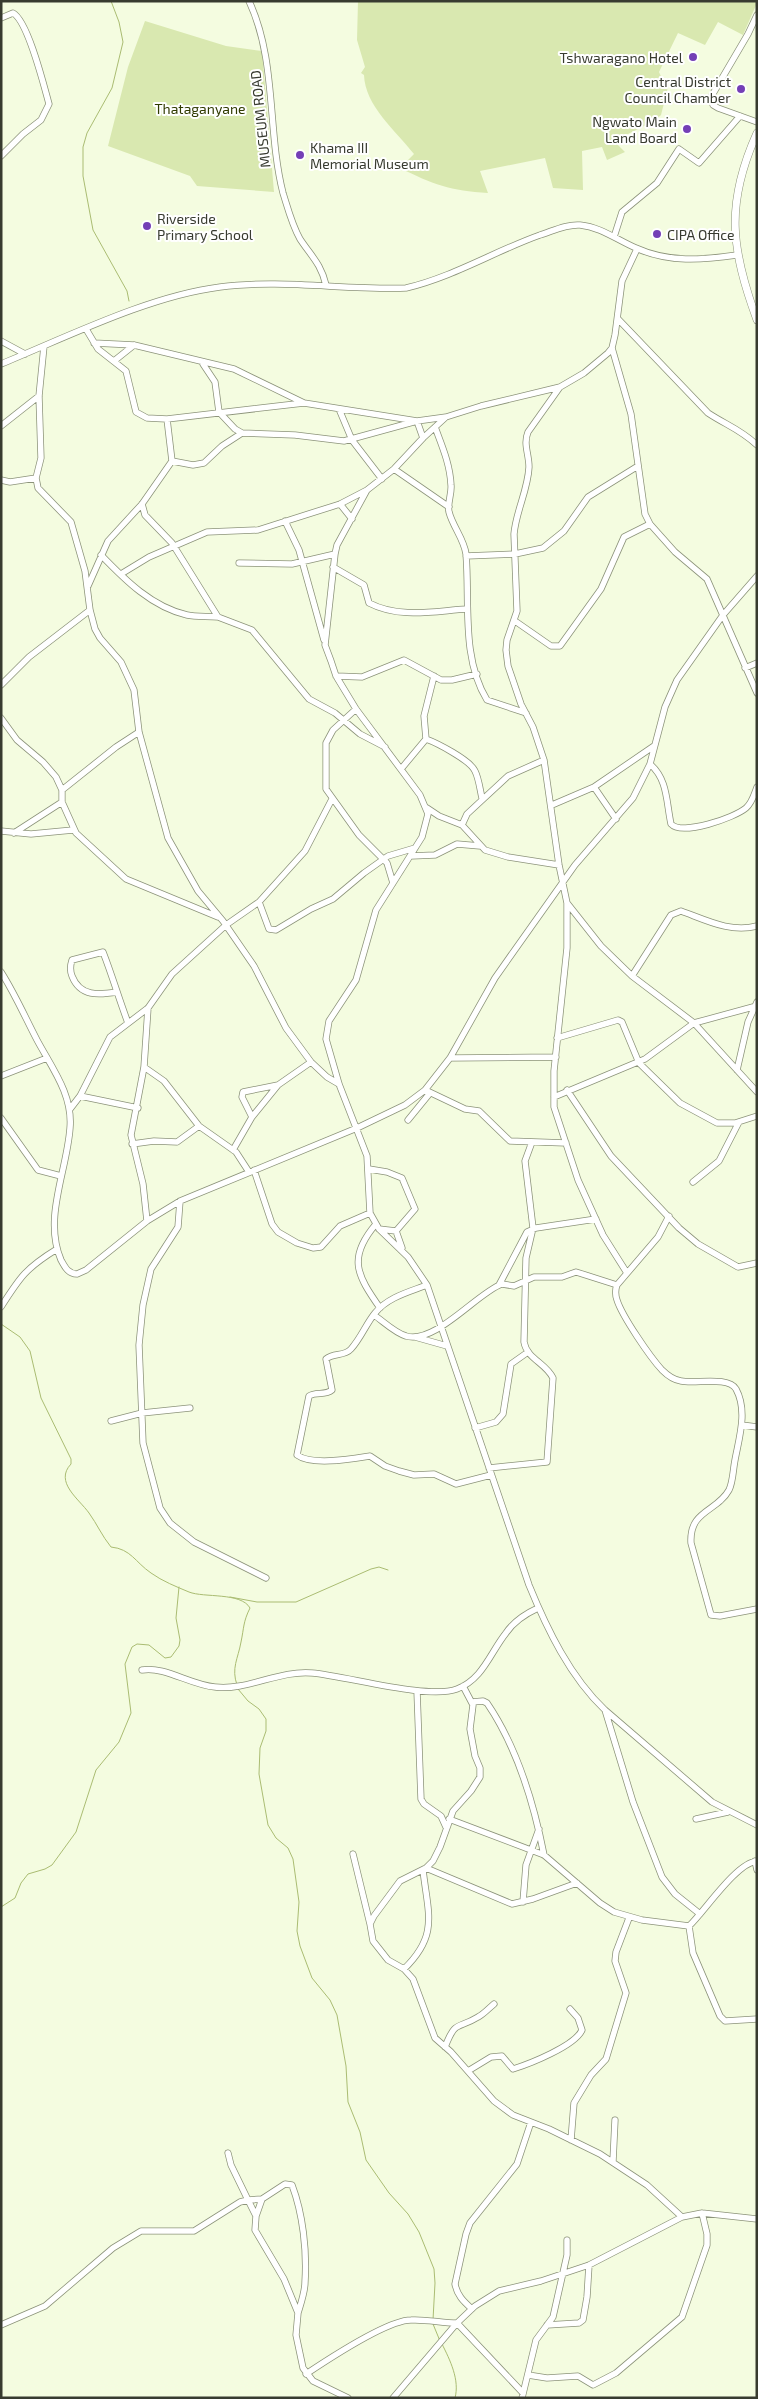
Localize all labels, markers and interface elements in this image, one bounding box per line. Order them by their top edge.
place label: Tshwaragano Hotel [560,49,684,66]
marker: Tshwaragano Hotel [687,51,699,63]
street label: MUSEUM ROAD [246,69,274,169]
place label: Central District Council Chamber [625,73,731,106]
marker: Central District Council Chamber [735,83,747,95]
park label: Thataganyane [154,100,246,117]
place label: Ngwato Main Land Board [592,113,677,146]
marker: Ngwato Main Land Board [681,123,693,135]
place label: Khama III Memorial Museum [310,139,429,172]
marker: Khama III Memorial Museum [294,149,306,161]
place label: Riverside Primary School [157,210,254,243]
marker: Riverside Primary School [141,220,153,232]
place label: CIPA Office [667,226,735,243]
marker: CIPA Office [651,228,663,240]

